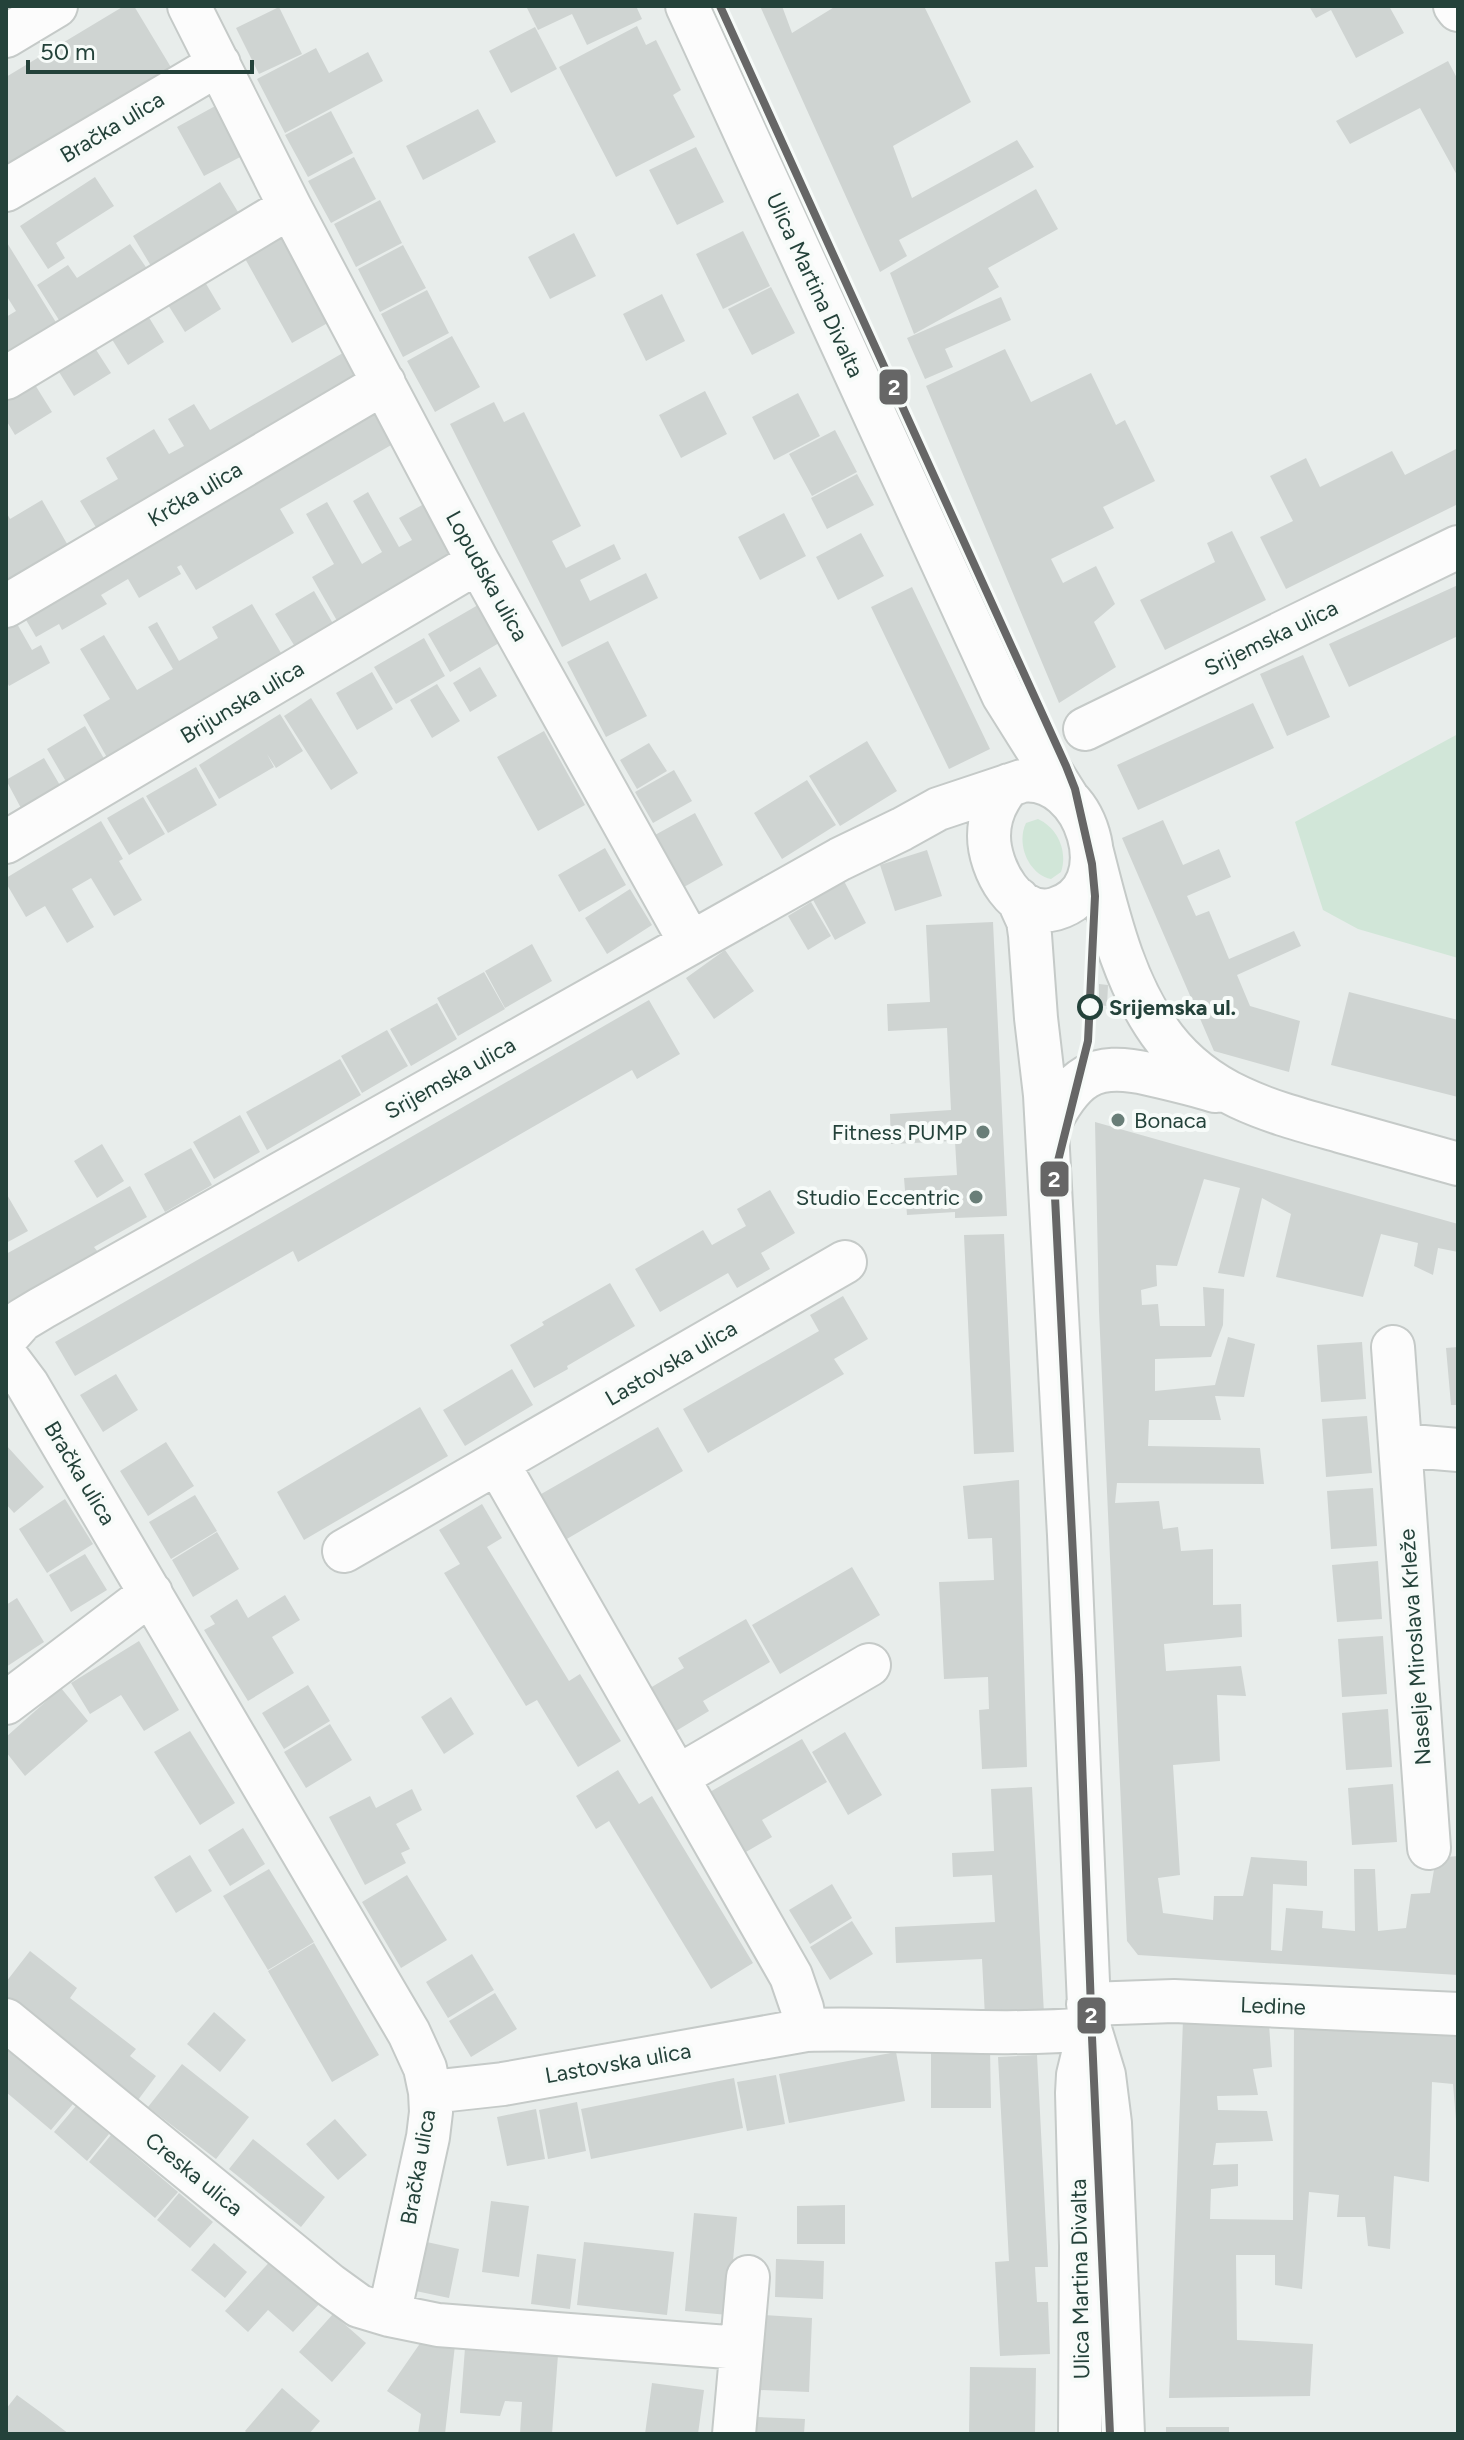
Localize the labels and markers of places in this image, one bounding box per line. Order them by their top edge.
place label: Srijemska ul. [1109,994,1236,1021]
marker: Srijemska ul. [1078,995,1102,1019]
place label: Bonaca [1134,1107,1207,1134]
marker: Bonaca [1109,1111,1127,1129]
place label: Fitness PUMP [832,1119,967,1146]
marker: Fitness PUMP [974,1123,992,1141]
place label: Studio Eccentric [796,1184,960,1211]
marker: Studio Eccentric [967,1188,985,1206]

